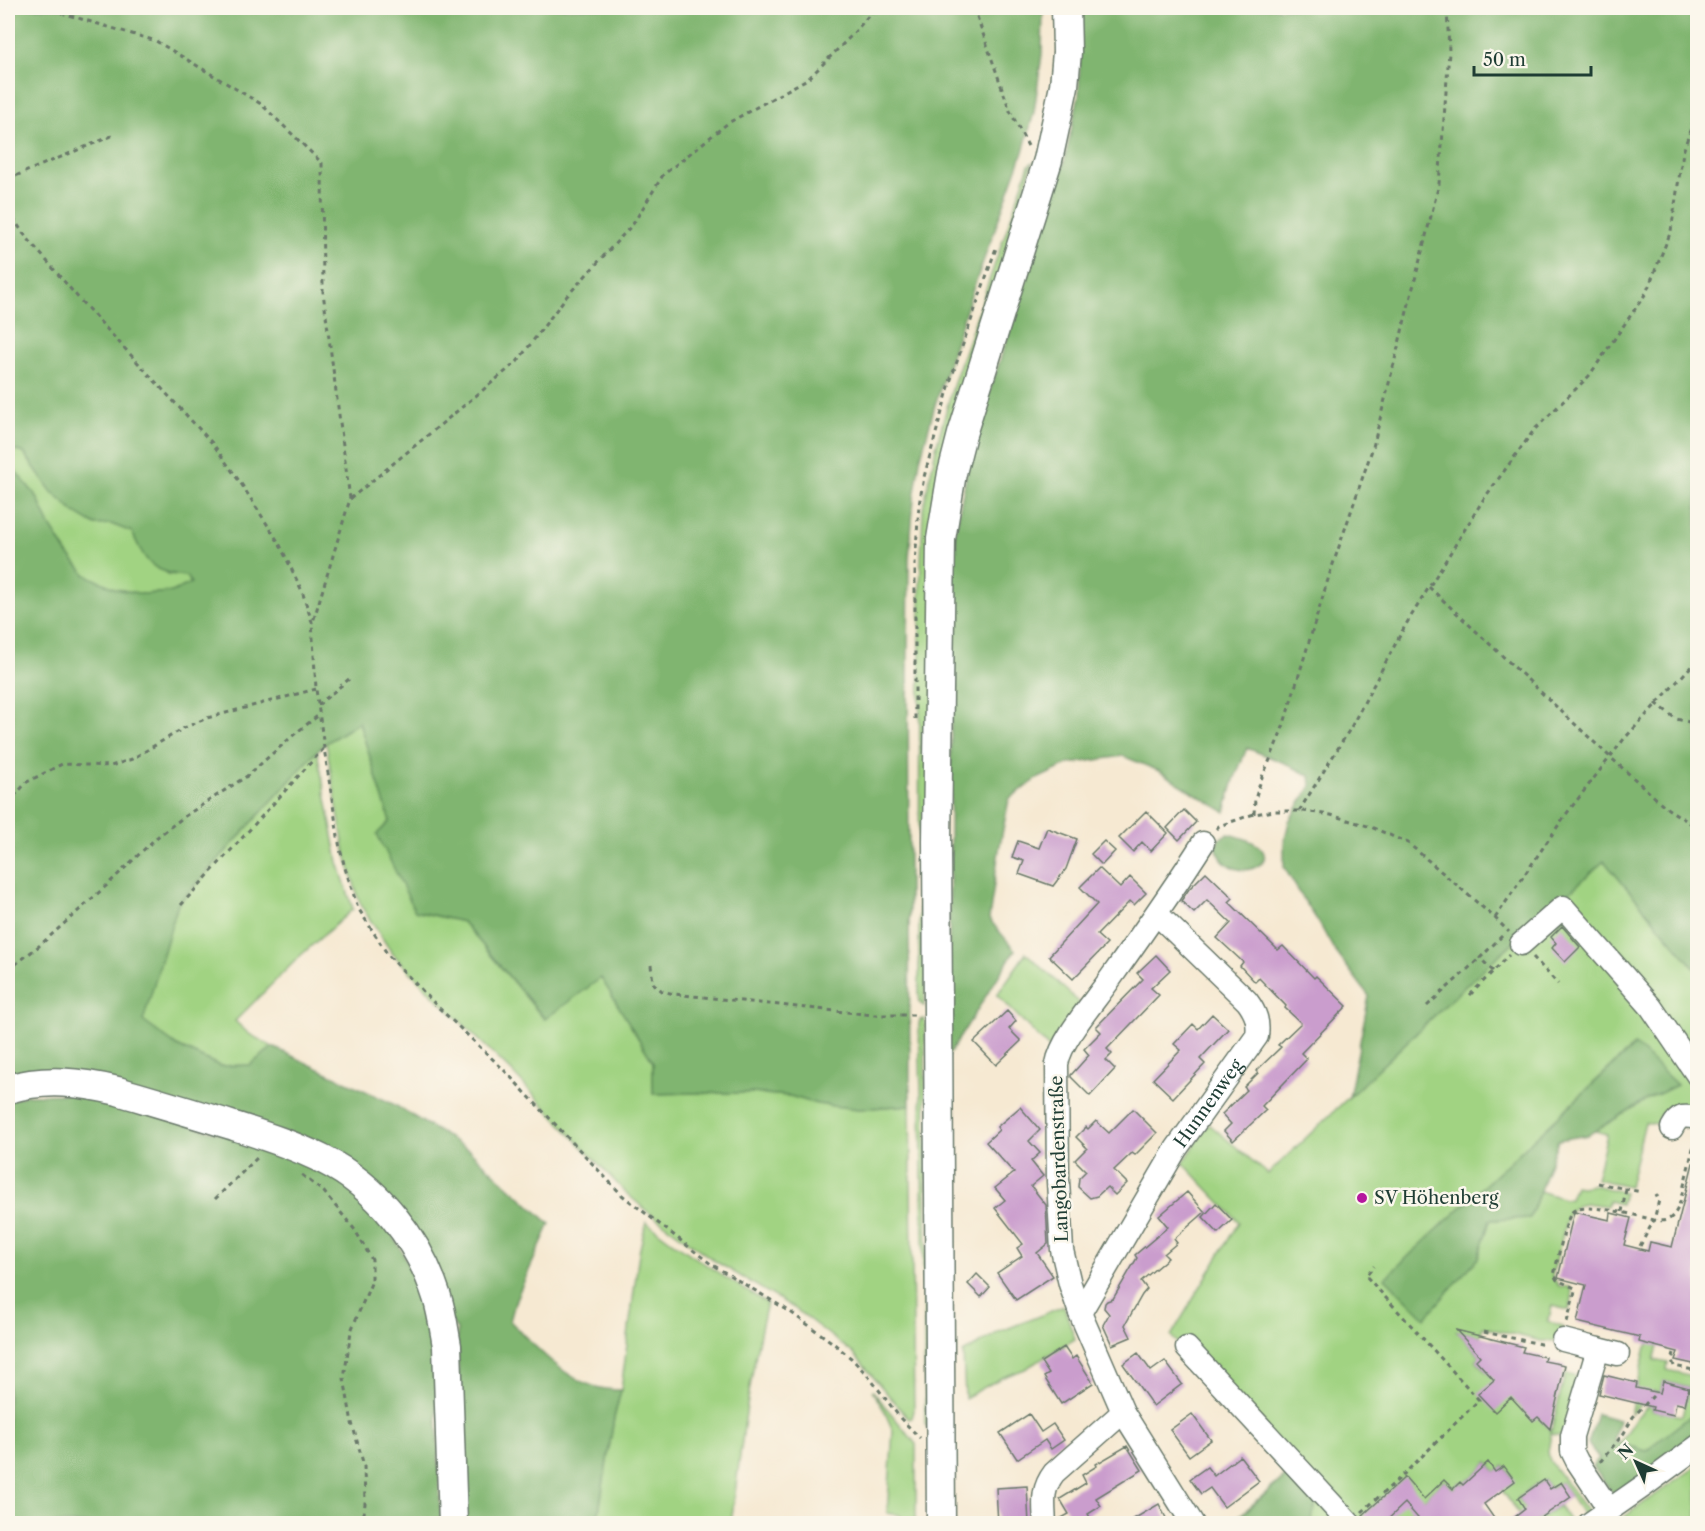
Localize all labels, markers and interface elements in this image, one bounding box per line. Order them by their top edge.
scale bar [1474,39,1591,77]
text: 50 m [1483,49,1526,71]
street label: Hunnenweg [1169,1055,1248,1152]
street label: Langobardenstraße [1045,1075,1073,1243]
place label: SV Höhenberg [1374,1187,1499,1209]
marker: SV Höhenberg [1355,1191,1369,1205]
north arrow [1606,1432,1666,1492]
text: N [1613,1439,1637,1463]

